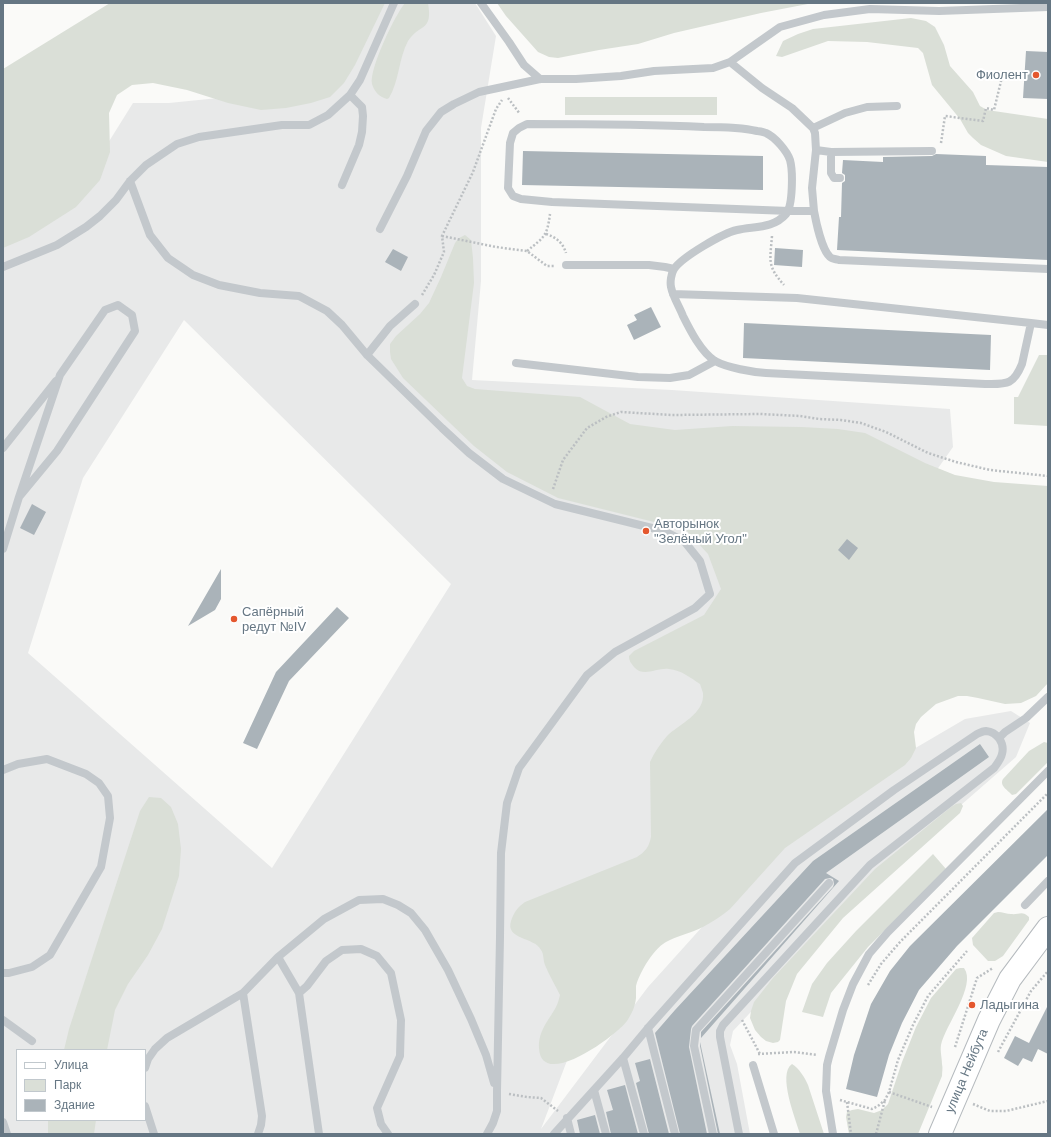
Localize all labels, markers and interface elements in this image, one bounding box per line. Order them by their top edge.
place label: Фиолент [976,67,1028,83]
marker: Фиолент [1031,70,1041,80]
place label: Авторынок "Зелёный Угол" [654,516,747,547]
marker: Авторынок "Зелёный Угол" [641,526,651,536]
place label: Сапёрный редут №IV [242,604,306,635]
marker: Сапёрный редут №IV [229,614,239,624]
place label: Ладыгина [980,997,1039,1013]
marker: Ладыгина [967,1000,977,1010]
street label: улица Нейбута [942,1027,992,1115]
legend [16,1049,146,1121]
text: Улица [54,1058,88,1072]
text: Парк [54,1078,81,1092]
text: Здание [54,1098,95,1112]

